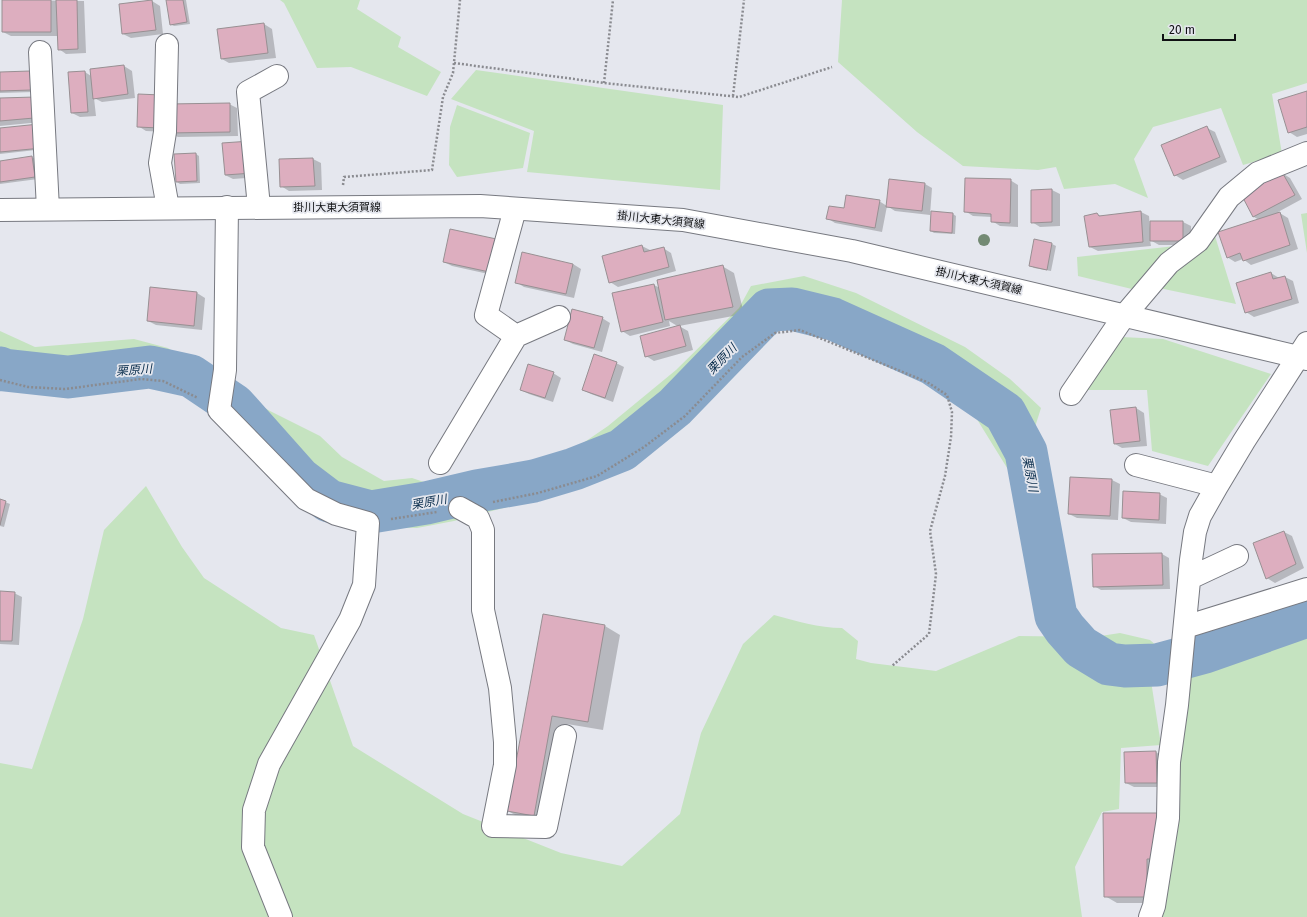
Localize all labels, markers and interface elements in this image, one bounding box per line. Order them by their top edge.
scale bar [1163,16,1235,42]
text: 20 m [1169,23,1195,37]
street label: 掛川大東大須賀線 [293,201,381,214]
street label: 掛川大東大須賀線 [617,209,705,231]
street label: 掛川大東大須賀線 [935,265,1023,297]
water label: 栗原川 [704,340,741,377]
water label: 栗原川 [116,362,154,378]
water label: 栗原川 [1020,455,1041,495]
water label: 栗原川 [410,492,450,512]

